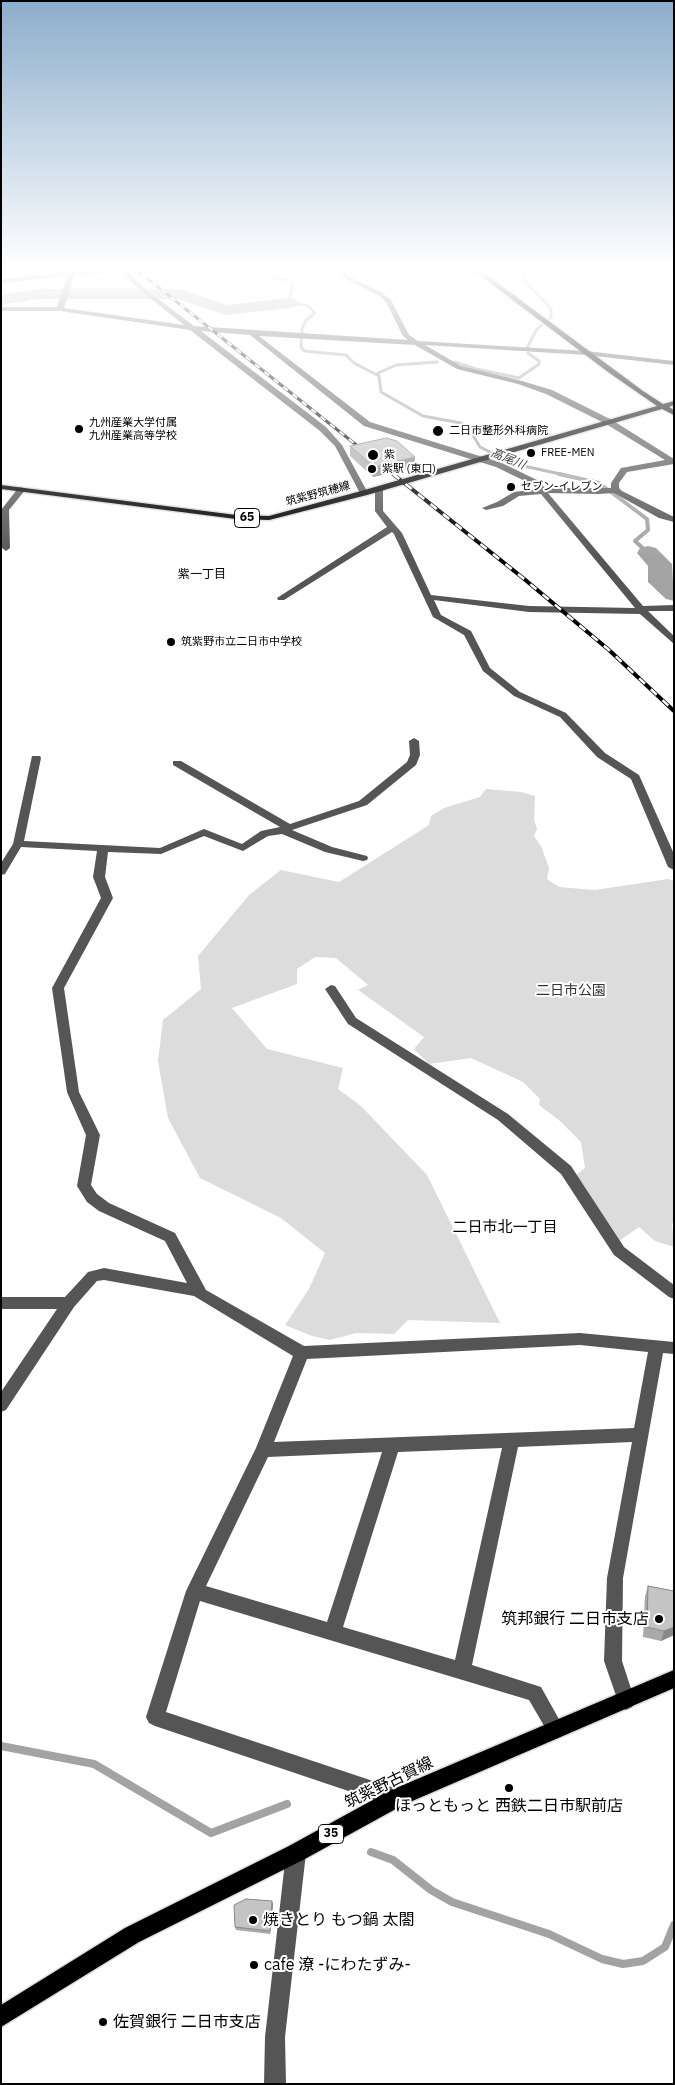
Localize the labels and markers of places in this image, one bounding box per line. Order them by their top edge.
place label: 九州産業大学付属 九州産業高等学校 [89,416,177,442]
marker: 九州産業大学付属 九州産業高等学校 [73,423,85,435]
marker: 二日市整形外科病院 [431,424,445,438]
place label: 二日市整形外科病院 [449,424,548,438]
place label: FREE-MEN [541,446,595,460]
marker: FREE-MEN [525,447,537,459]
marker: 紫 [366,448,380,462]
place label: 紫 [384,448,395,462]
place label: 紫駅 (東口) [382,462,436,476]
marker: 紫駅 (東口) [366,463,378,475]
place label: セブン-イレブン [521,480,602,494]
marker: セブン-イレブン [505,481,517,493]
place label: 筑紫野市立二日市中学校 [181,635,302,649]
marker: 筑紫野市立二日市中学校 [165,636,177,648]
place label: 筑邦銀行 二日市支店 [501,1609,649,1629]
marker: 筑邦銀行 二日市支店 [653,1613,665,1625]
marker: ほっともっと 西鉄二日市駅前店 [503,1782,515,1794]
place label: ほっともっと 西鉄二日市駅前店 [395,1796,623,1816]
place label: 焼きとり もつ鍋 太閤 [263,1910,415,1930]
marker: 焼きとり もつ鍋 太閤 [247,1914,259,1926]
place label: cafe 潦 -にわたずみ- [264,1955,411,1975]
marker: cafe 潦 -にわたずみ- [248,1959,260,1971]
place label: 佐賀銀行 二日市支店 [113,2012,261,2032]
marker: 佐賀銀行 二日市支店 [97,2016,109,2028]

